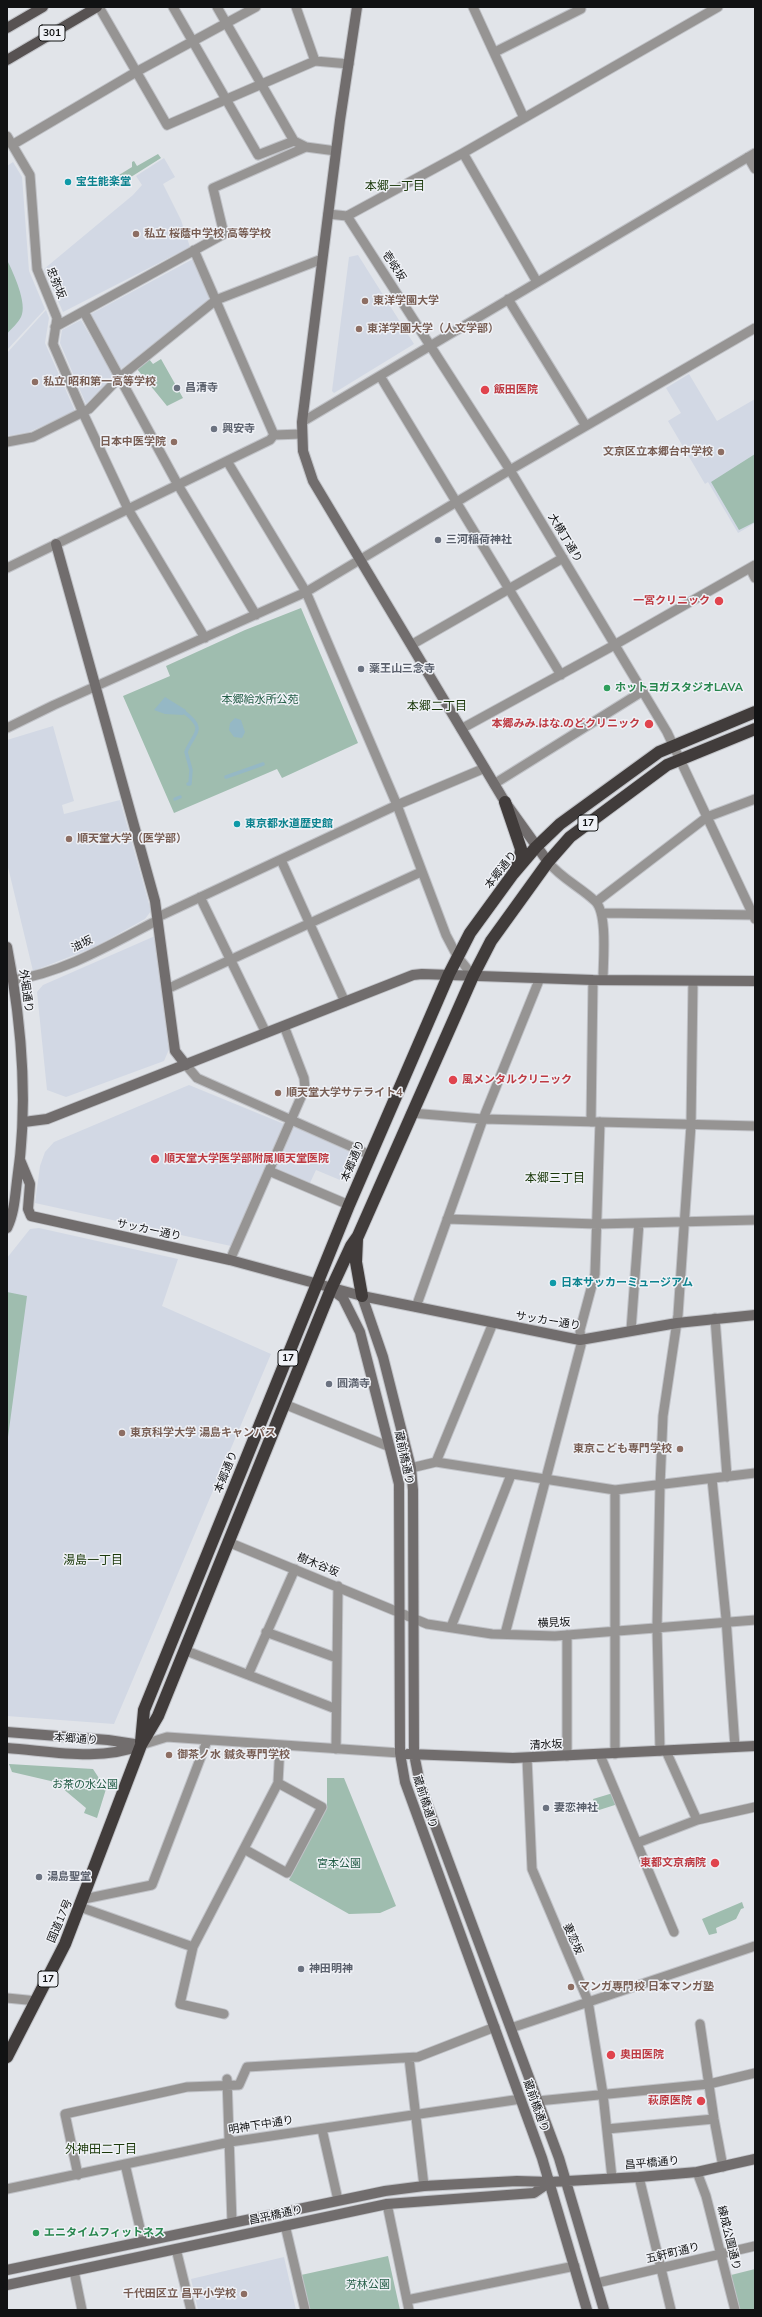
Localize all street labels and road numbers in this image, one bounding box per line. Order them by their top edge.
road number: 301 [39,25,65,41]
street label: 壱岐坂 [379,249,409,283]
street label: 忠弥坂 [44,265,68,301]
street label: 大横丁通り [545,511,585,565]
road number: 17 [578,815,598,831]
street label: 本郷通り [482,849,520,891]
street label: 油坂 [69,933,95,955]
street label: 外堀通り [16,968,36,1014]
street label: 本郷通り [338,1138,368,1184]
street label: サッカー通り [115,1217,183,1243]
street label: サッカー通り [514,1309,582,1333]
road number: 17 [278,1350,298,1366]
street label: 蔵前橋通り [392,1430,416,1486]
street label: 本郷通り [212,1449,240,1495]
street label: 樹木谷坂 [295,1551,341,1579]
street label: 横見坂 [537,1616,571,1630]
street label: 本郷通り [54,1731,98,1747]
street label: 清水坂 [529,1738,563,1752]
street label: 蔵前橋通り [410,1774,440,1830]
street label: 国道17号 [45,1897,75,1945]
street label: 妻恋坂 [560,1921,586,1957]
road number: 17 [38,1971,58,1987]
street label: 蔵前橋通り [520,2078,552,2134]
street label: 明神下中通り [227,2113,295,2137]
street label: 昌平橋通り [624,2154,680,2172]
street label: 昌平橋通り [248,2203,304,2227]
street label: 練成公園通り [715,2204,743,2272]
street label: 五軒町通り [645,2240,701,2266]

